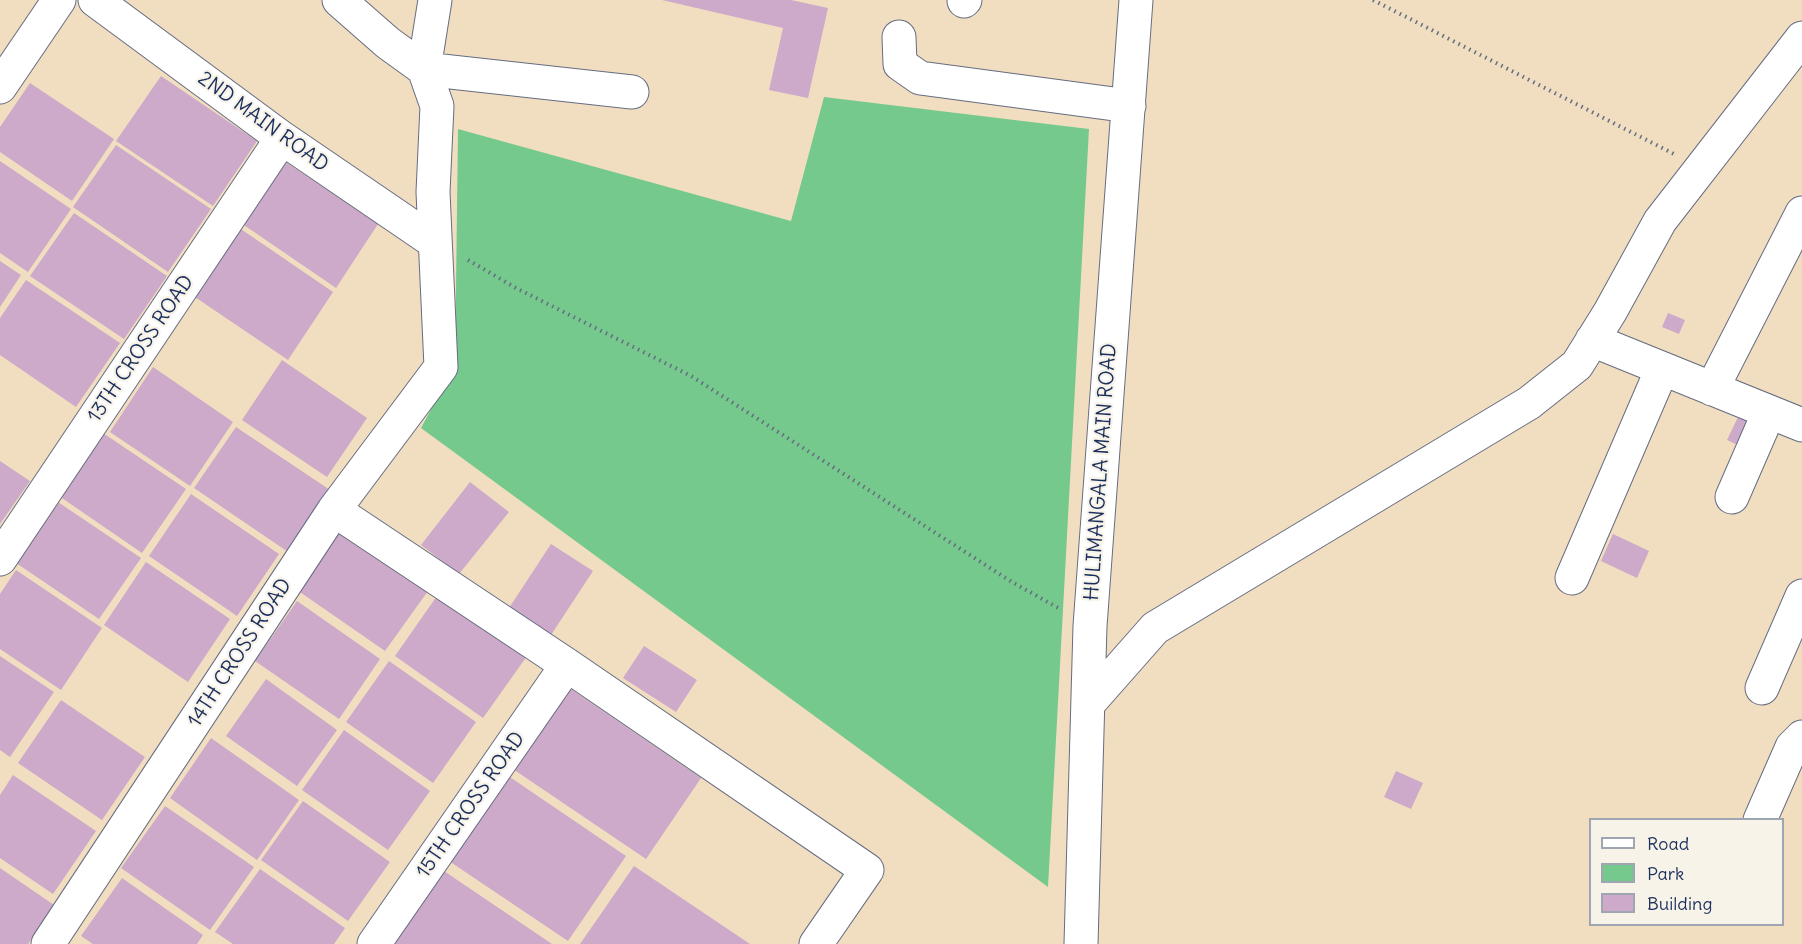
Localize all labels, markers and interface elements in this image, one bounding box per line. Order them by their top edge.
street label: 2ND MAIN ROAD [193,67,333,177]
street label: 13TH CROSS ROAD [83,271,199,427]
street label: HULIMANGALA MAIN ROAD [1080,343,1122,601]
street label: 14TH CROSS ROAD [183,574,297,732]
street label: 15TH CROSS ROAD [412,728,530,882]
legend [1589,818,1784,926]
text: Road [1647,832,1689,855]
text: Park [1647,862,1684,885]
text: Building [1647,892,1712,915]

